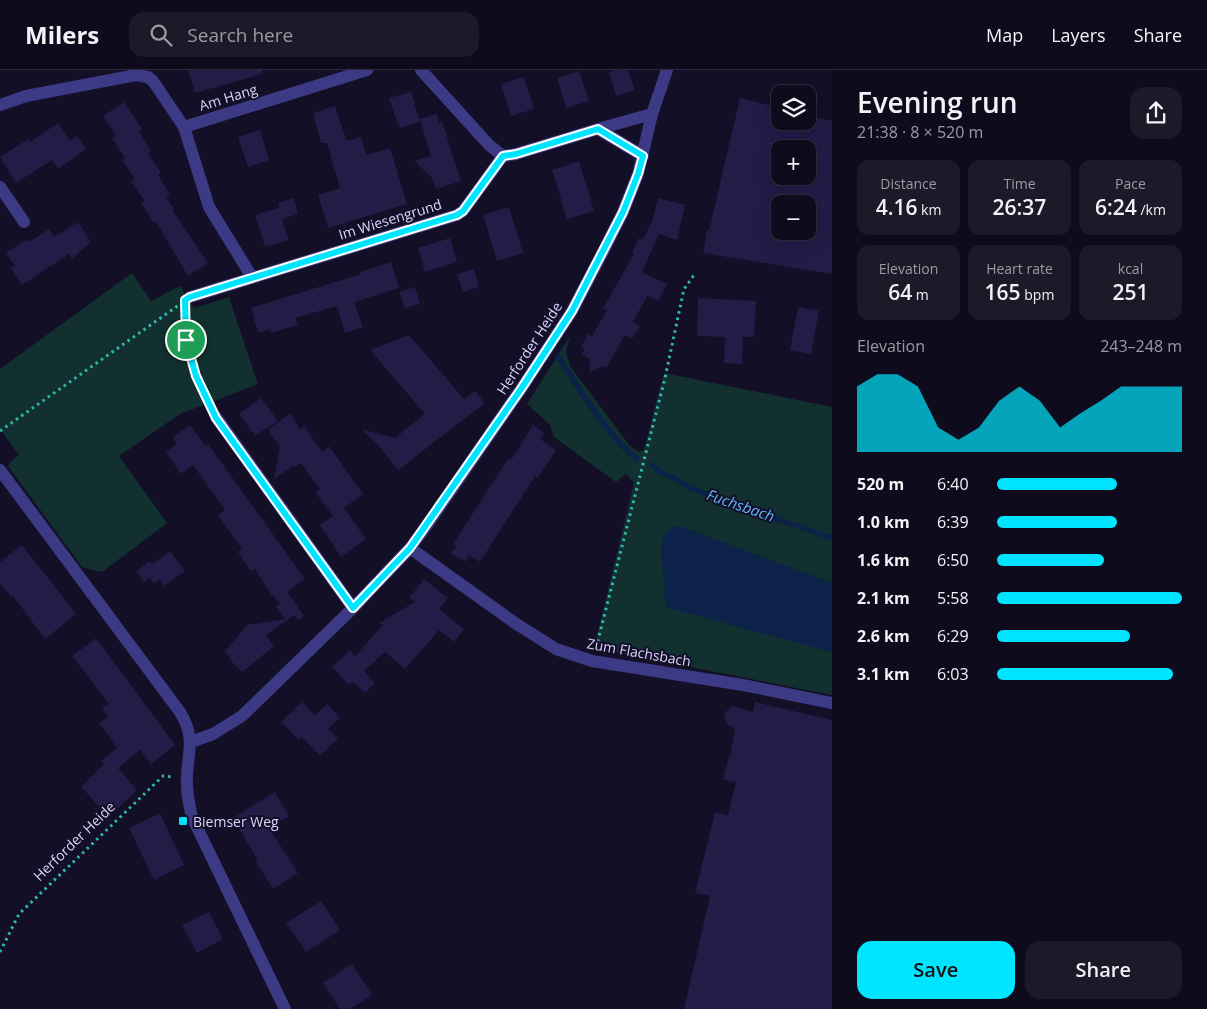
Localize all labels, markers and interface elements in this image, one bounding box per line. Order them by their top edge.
search box [129,12,479,57]
text: Milers [25,18,99,51]
icon: search [147,21,175,49]
text: Search here [187,22,293,48]
text: Map [986,23,1023,47]
text: Layers [1051,23,1106,47]
text: Share [1134,23,1182,47]
street label: Am Hang [197,79,260,115]
text: Evening run [857,83,1018,121]
map controls [771,85,816,240]
button: layers [771,85,816,130]
button: share [1130,87,1182,139]
text: 21:38 · 8 × 520 m [857,121,983,143]
button: + [771,140,816,185]
text: Distance [880,174,937,193]
text: Time [1003,174,1036,193]
text: Pace [1115,174,1146,193]
text: 4.16 [876,193,917,221]
text: 26:37 [993,193,1046,221]
text: 6:24 [1095,193,1137,221]
street label: Im Wiesengrund [336,194,444,244]
button: − [771,195,816,240]
text: km [917,200,941,219]
text: /km [1137,200,1166,219]
text: Elevation [879,259,938,278]
text: Heart rate [986,259,1053,278]
text: kcal [1118,259,1143,278]
text: 64 [888,278,912,306]
text: 165 [985,278,1021,306]
text: 251 [1112,278,1149,306]
text: m [912,285,929,304]
text: bpm [1021,285,1054,304]
street label: Herforder Heide [492,298,566,398]
pin [165,319,207,361]
icon: arrive [172,326,200,354]
text: Elevation [857,335,925,357]
text: 243–248 m [1100,335,1182,357]
text: 520 m [857,473,904,495]
text: 6:40 [937,473,969,495]
water label: Fuchsbach [705,484,777,526]
text: 1.0 km [857,511,910,533]
text: 6:39 [937,511,969,533]
text: 1.6 km [857,549,910,571]
text: 6:50 [937,549,969,571]
text: 2.1 km [857,587,910,609]
text: 5:58 [937,587,969,609]
text: 2.6 km [857,625,910,647]
text: 6:29 [937,625,969,647]
street label: Zum Flachsbach [585,633,693,671]
text: 3.1 km [857,663,910,685]
text: 6:03 [937,663,969,685]
street label: Herforder Heide [29,797,119,885]
place label: Biemser Weg [193,812,279,831]
marker: Biemser Weg [177,815,189,827]
button: Save [857,941,1015,999]
button: Share [1025,941,1182,999]

